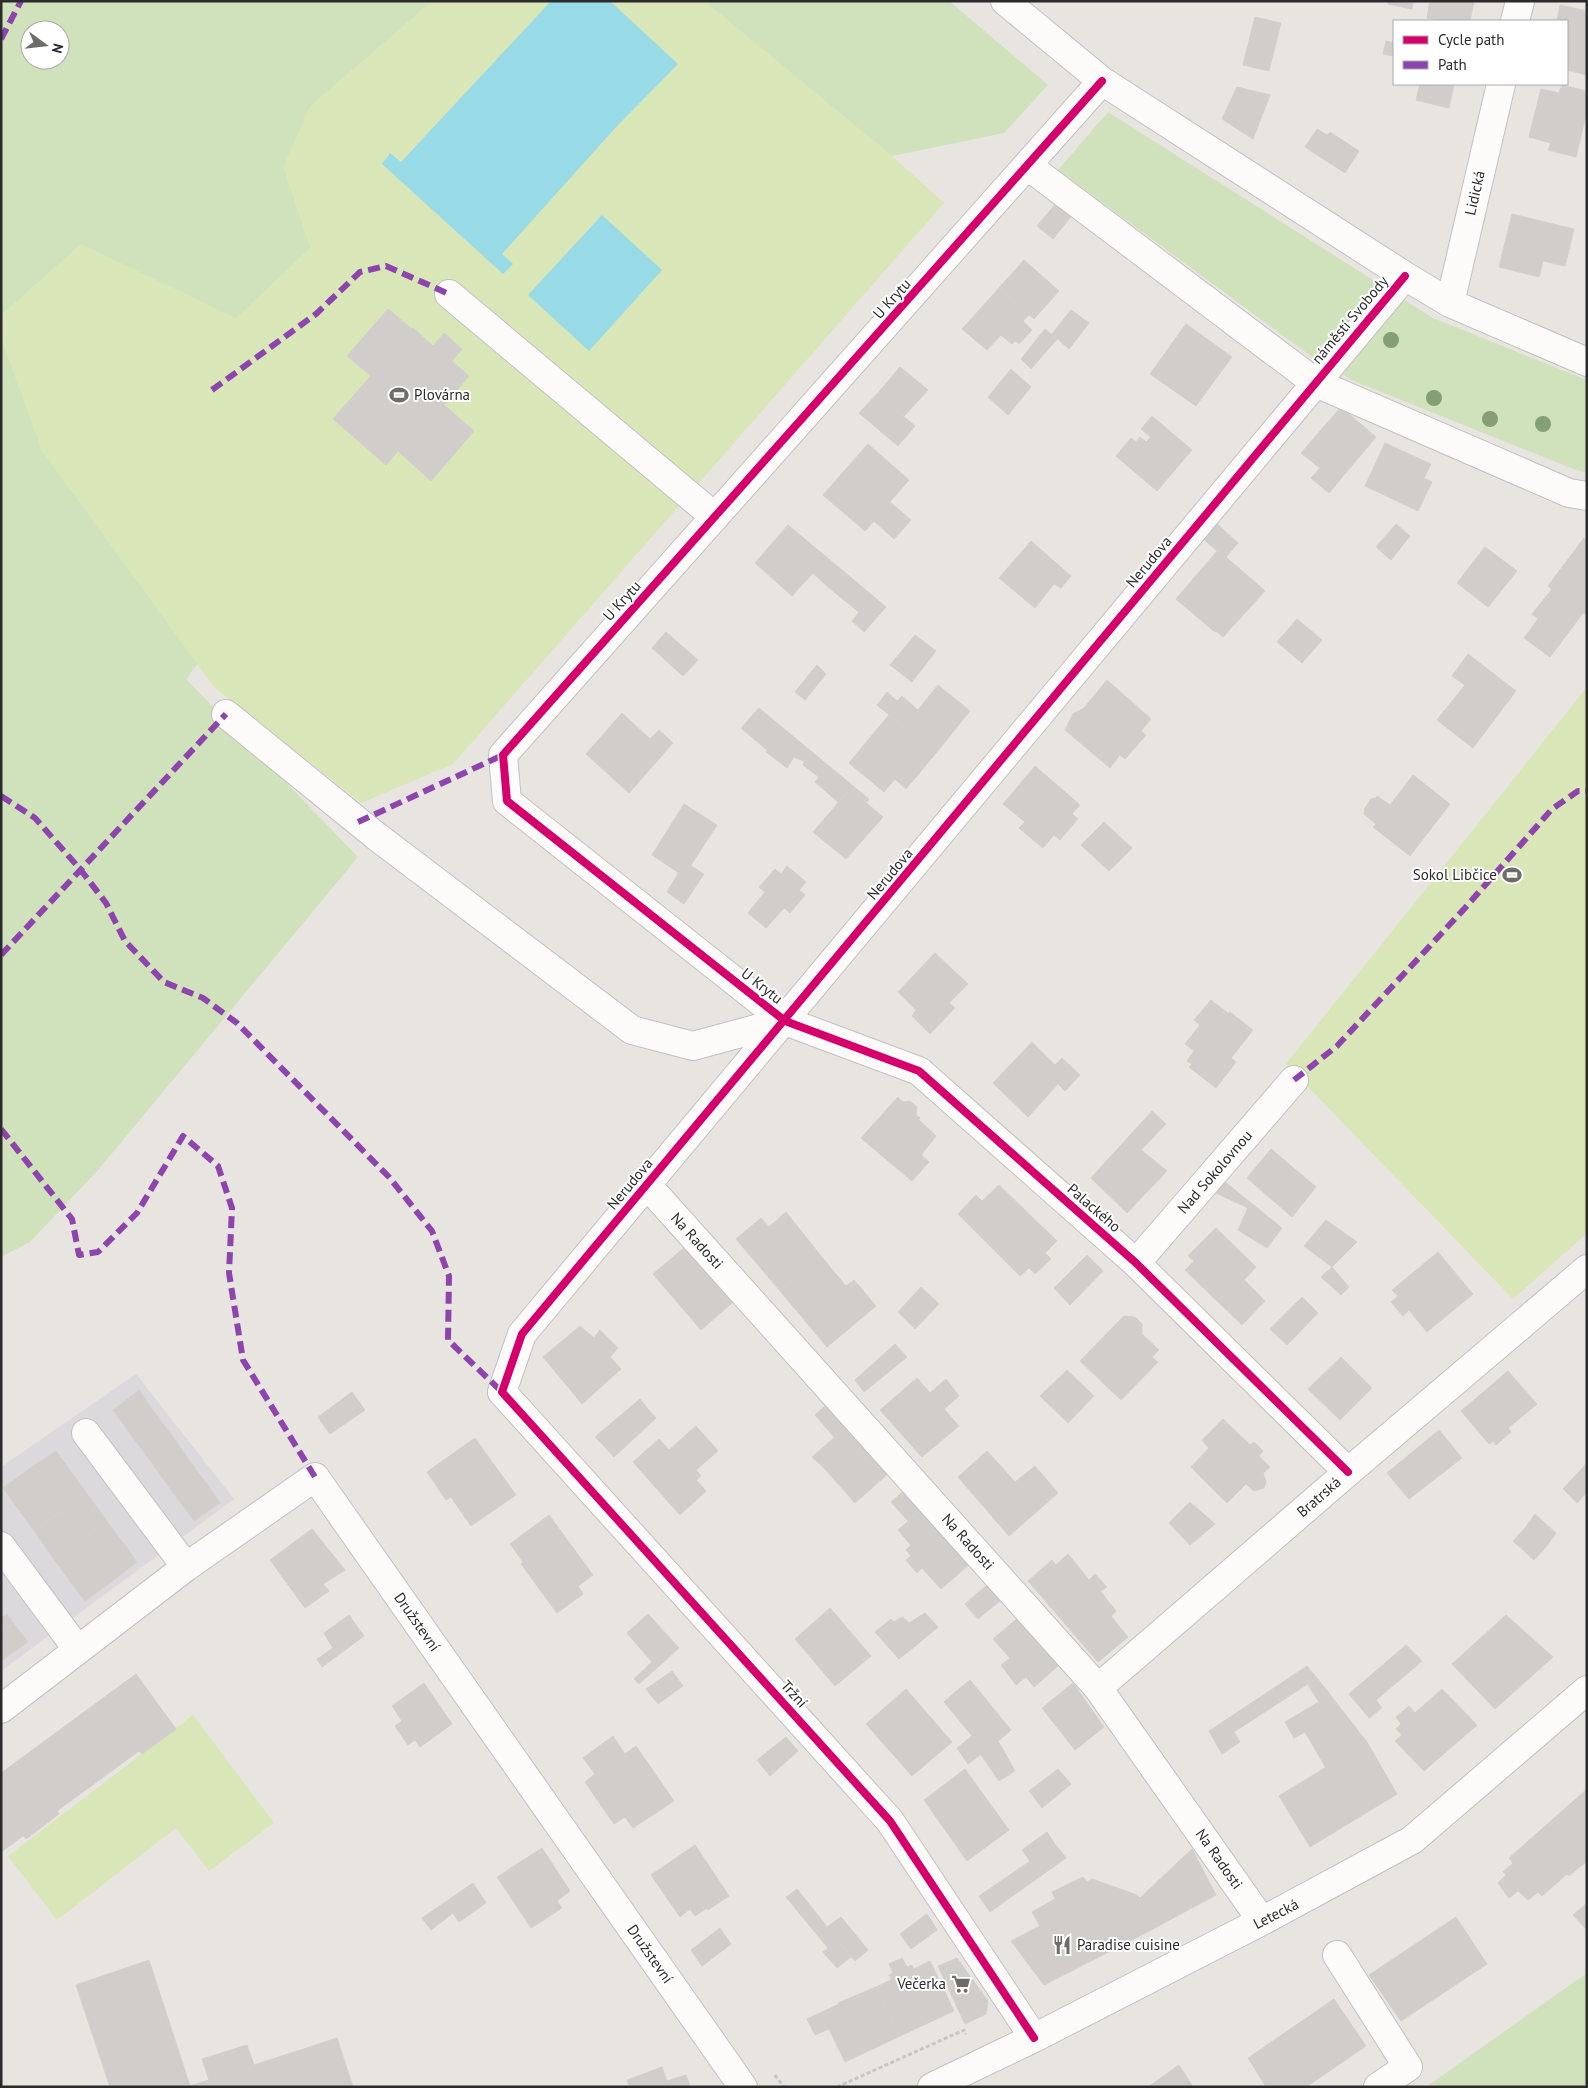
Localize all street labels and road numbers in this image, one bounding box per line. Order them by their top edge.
street label: Lidická [1460,169,1489,217]
street label: náměstí Svobody [1307,272,1392,368]
street label: U Krytu [869,275,915,323]
street label: Nerudova [1122,532,1176,591]
street label: U Krytu [599,577,645,625]
street label: Nerudova [863,844,917,903]
street label: U Krytu [738,963,787,1008]
street label: Nad Sokolovnou [1173,1126,1256,1217]
street label: Nerudova [603,1154,657,1213]
street label: Palackého [1064,1179,1125,1236]
street label: Na Radosti [667,1209,728,1273]
street label: Bratrská [1293,1472,1345,1521]
street label: Na Radosti [938,1510,999,1574]
street label: Družstevní [390,1589,445,1655]
street label: Tržní [777,1676,812,1711]
street label: Na Radosti [1192,1825,1247,1893]
street label: Letecká [1250,1894,1302,1933]
street label: Družstevní [623,1921,678,1987]

